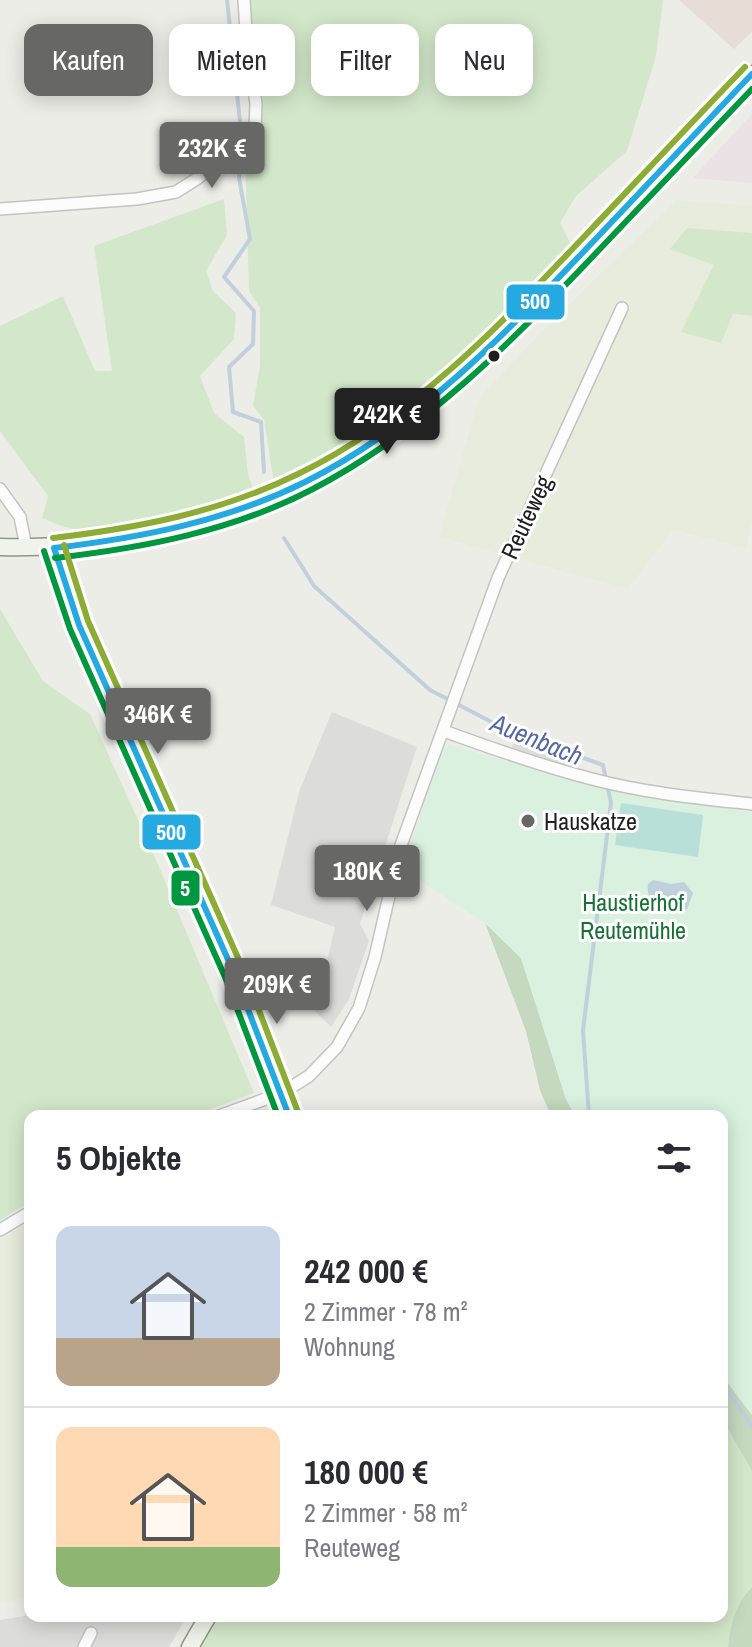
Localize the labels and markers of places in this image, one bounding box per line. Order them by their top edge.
pin: 232K € [147,122,277,190]
unlabelled marker [486,348,502,364]
pin: 242K € [322,388,452,456]
pin: 346K € [93,688,223,756]
place label: Hauskatze [544,805,637,837]
marker: Hauskatze [519,812,537,830]
pin: 180K € [302,845,432,913]
pin: 209K € [212,958,342,1026]

